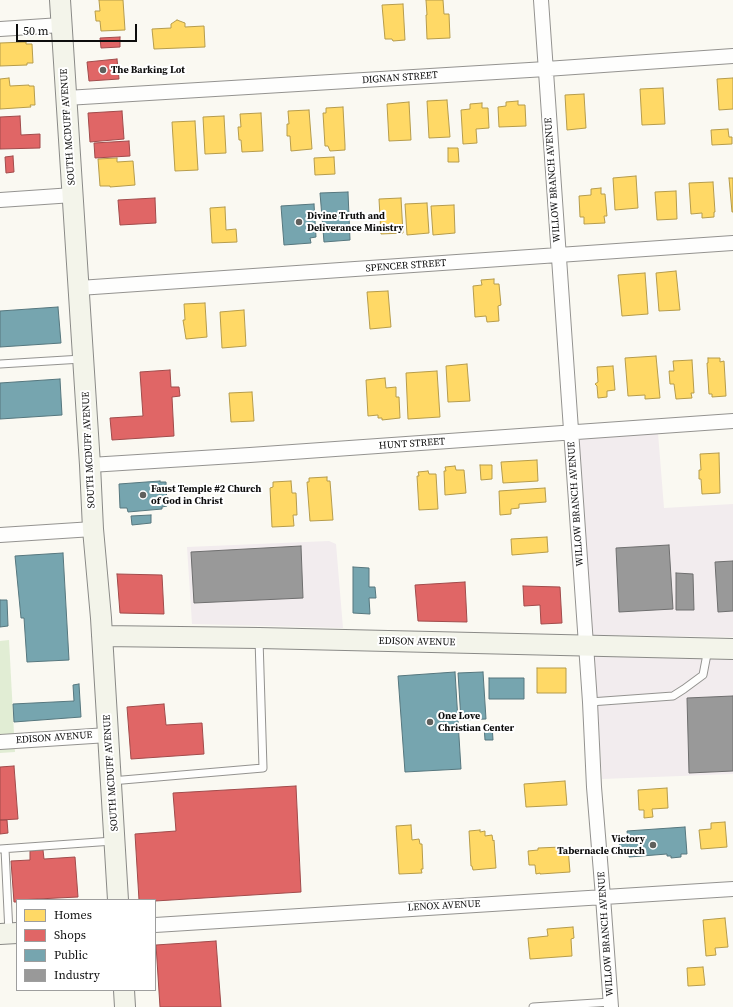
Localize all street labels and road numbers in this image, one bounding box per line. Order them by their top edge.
street label: SOUTH MCDUFF AVENUE [58,68,78,186]
street label: DIGNAN STREET [362,69,438,87]
street label: WILLOW BRANCH AVENUE [543,117,563,243]
street label: SPENCER STREET [365,257,447,275]
street label: SOUTH MCDUFF AVENUE [80,391,98,509]
street label: HUNT STREET [378,436,446,452]
street label: WILLOW BRANCH AVENUE [566,441,586,567]
street label: EDISON AVENUE [379,635,455,649]
street label: SOUTH MCDUFF AVENUE [101,714,121,832]
street label: EDISON AVENUE [15,729,93,747]
street label: WILLOW BRANCH AVENUE [596,871,616,997]
street label: LENOX AVENUE [407,898,481,914]

